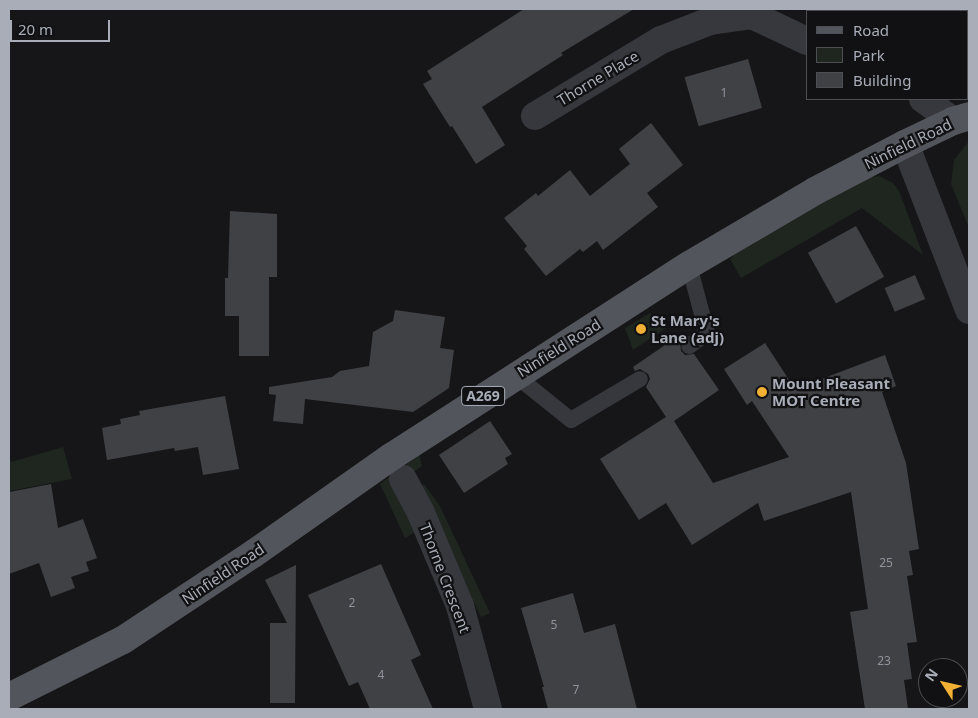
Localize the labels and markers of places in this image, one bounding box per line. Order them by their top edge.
place label: St Mary's Lane (adj) [651,311,724,346]
marker: St Mary's Lane (adj) [635,323,647,335]
place label: Mount Pleasant MOT Centre [772,374,890,409]
marker: Mount Pleasant MOT Centre [756,386,768,398]

